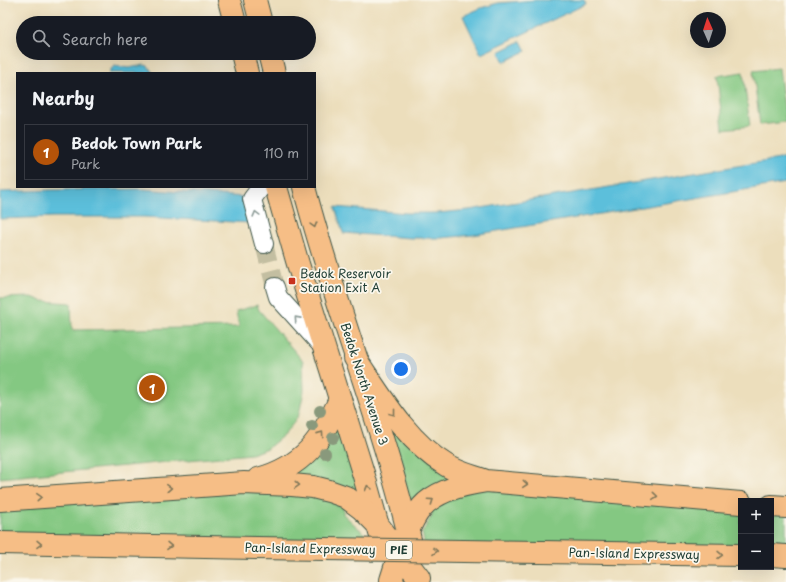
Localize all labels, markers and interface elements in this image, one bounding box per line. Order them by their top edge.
north arrow [690,12,726,48]
search box [16,16,316,60]
icon: search [30,27,52,49]
text: Search here [62,27,148,50]
text: Nearby [32,85,94,111]
text: Bedok Town Park [71,131,202,154]
text: 1 [43,143,49,162]
text: 110 m [264,143,299,162]
text: Park [71,154,100,173]
one-way arrow [253,211,261,217]
one-way arrow [309,221,318,228]
place label: Bedok Reservoir Station Exit A [300,264,391,296]
marker: Bedok Reservoir Station Exit A [287,276,297,286]
one-way arrow [295,316,302,323]
street label: Bedok North Avenue 3 [337,320,393,447]
your location [391,359,411,379]
pin: 1 [139,373,165,403]
one-way arrow [389,408,396,415]
one-way arrow [316,431,323,438]
one-way arrow [522,480,528,489]
one-way arrow [294,481,300,490]
one-way arrow [166,484,172,493]
one-way arrow [364,485,372,491]
one-way arrow [652,491,658,500]
one-way arrow [36,492,42,501]
one-way arrow [427,498,434,505]
map controls [738,498,774,570]
button: + [738,498,774,534]
button: − [738,534,774,570]
street label: Pan-Island Expressway [244,538,376,558]
one-way arrow [36,540,42,548]
road number: PIE [386,541,412,559]
one-way arrow [166,542,172,551]
street label: Pan-Island Expressway [568,543,700,563]
one-way arrow [432,547,438,555]
one-way arrow [717,551,723,559]

